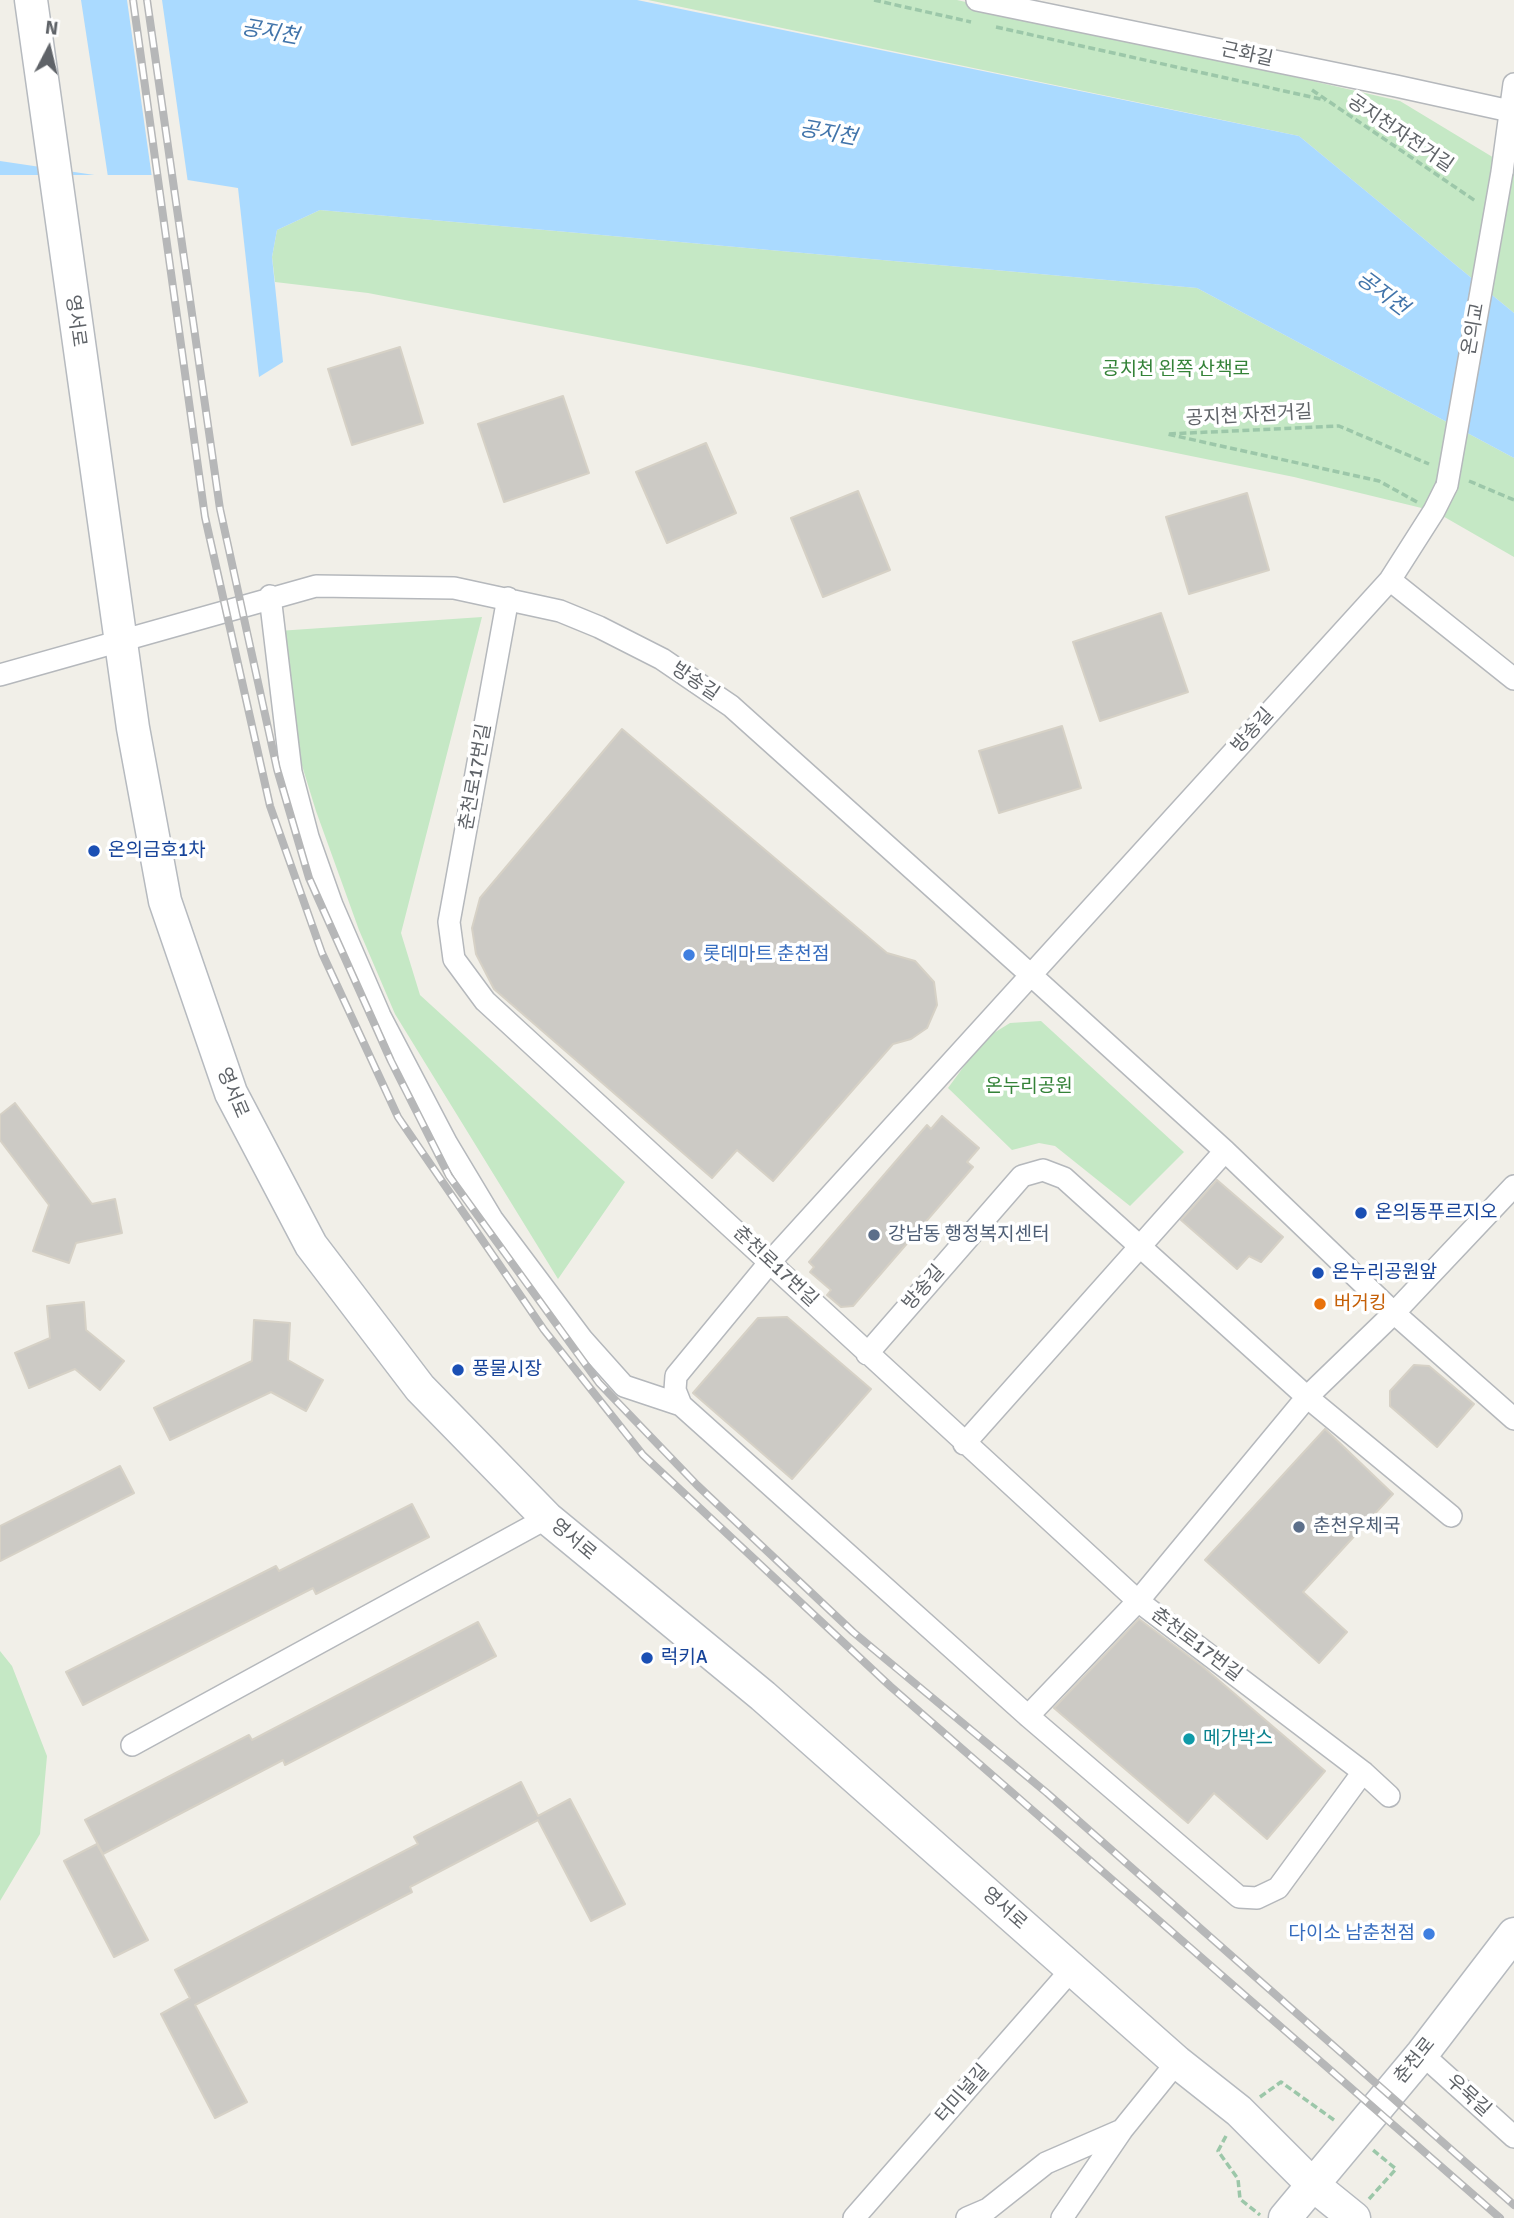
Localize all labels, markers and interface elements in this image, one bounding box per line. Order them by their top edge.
north arrow [14,14,84,84]
text: N [44,15,60,41]
water label: 공지천 [239,16,301,50]
street label: 근화길 [1219,38,1275,72]
street label: 공지천자전거길 [1343,90,1457,178]
water label: 공지천 [797,117,859,151]
water label: 공지천 [1351,266,1413,322]
street label: 영서로 [60,293,90,349]
street label: 온의교 [1458,301,1490,357]
park label: 공치천 왼쪽 산책로 [1102,359,1250,381]
street label: 공지천 자전거길 [1185,401,1313,431]
street label: 방송길 [667,658,723,706]
street label: 방송길 [1227,704,1279,758]
street label: 춘천로17번길 [455,722,497,832]
place label: 온의금호1차 [108,840,206,862]
marker: 온의금호1차 [86,843,102,859]
place label: 롯데마트 춘천점 [703,944,830,966]
marker: 롯데마트 춘천점 [681,947,697,963]
street label: 영서로 [211,1064,253,1122]
park label: 온누리공원 [985,1076,1073,1098]
place label: 온의동푸르지오 [1375,1202,1497,1224]
marker: 온의동푸르지오 [1353,1205,1369,1221]
street label: 춘천로17번길 [728,1222,822,1312]
place label: 강남동 행정복지센터 [888,1224,1049,1246]
marker: 강남동 행정복지센터 [866,1227,882,1243]
street label: 방송길 [898,1261,950,1315]
place label: 온누리공원앞 [1332,1262,1437,1284]
marker: 온누리공원앞 [1310,1265,1326,1281]
place label: 버거킹 [1334,1293,1386,1315]
marker: 버거킹 [1312,1296,1328,1312]
place label: 풍물시장 [472,1359,542,1381]
marker: 풍물시장 [450,1362,466,1378]
street label: 영서로 [546,1514,600,1566]
place label: 춘천우체국 [1313,1516,1400,1538]
marker: 춘천우체국 [1291,1519,1307,1535]
street label: 춘천로17번길 [1146,1603,1246,1687]
place label: 럭키A [661,1647,708,1669]
marker: 럭키A [639,1650,655,1666]
place label: 메가박스 [1203,1728,1273,1750]
marker: 메가박스 [1181,1731,1197,1747]
street label: 영서로 [977,1883,1031,1935]
place label: 다이소 남춘천점 [1288,1923,1415,1945]
marker: 다이소 남춘천점 [1421,1926,1437,1942]
street label: 춘천로 [1390,2033,1440,2089]
street label: 터미널길 [931,2060,995,2128]
street label: 우묵길 [1441,2070,1495,2122]

